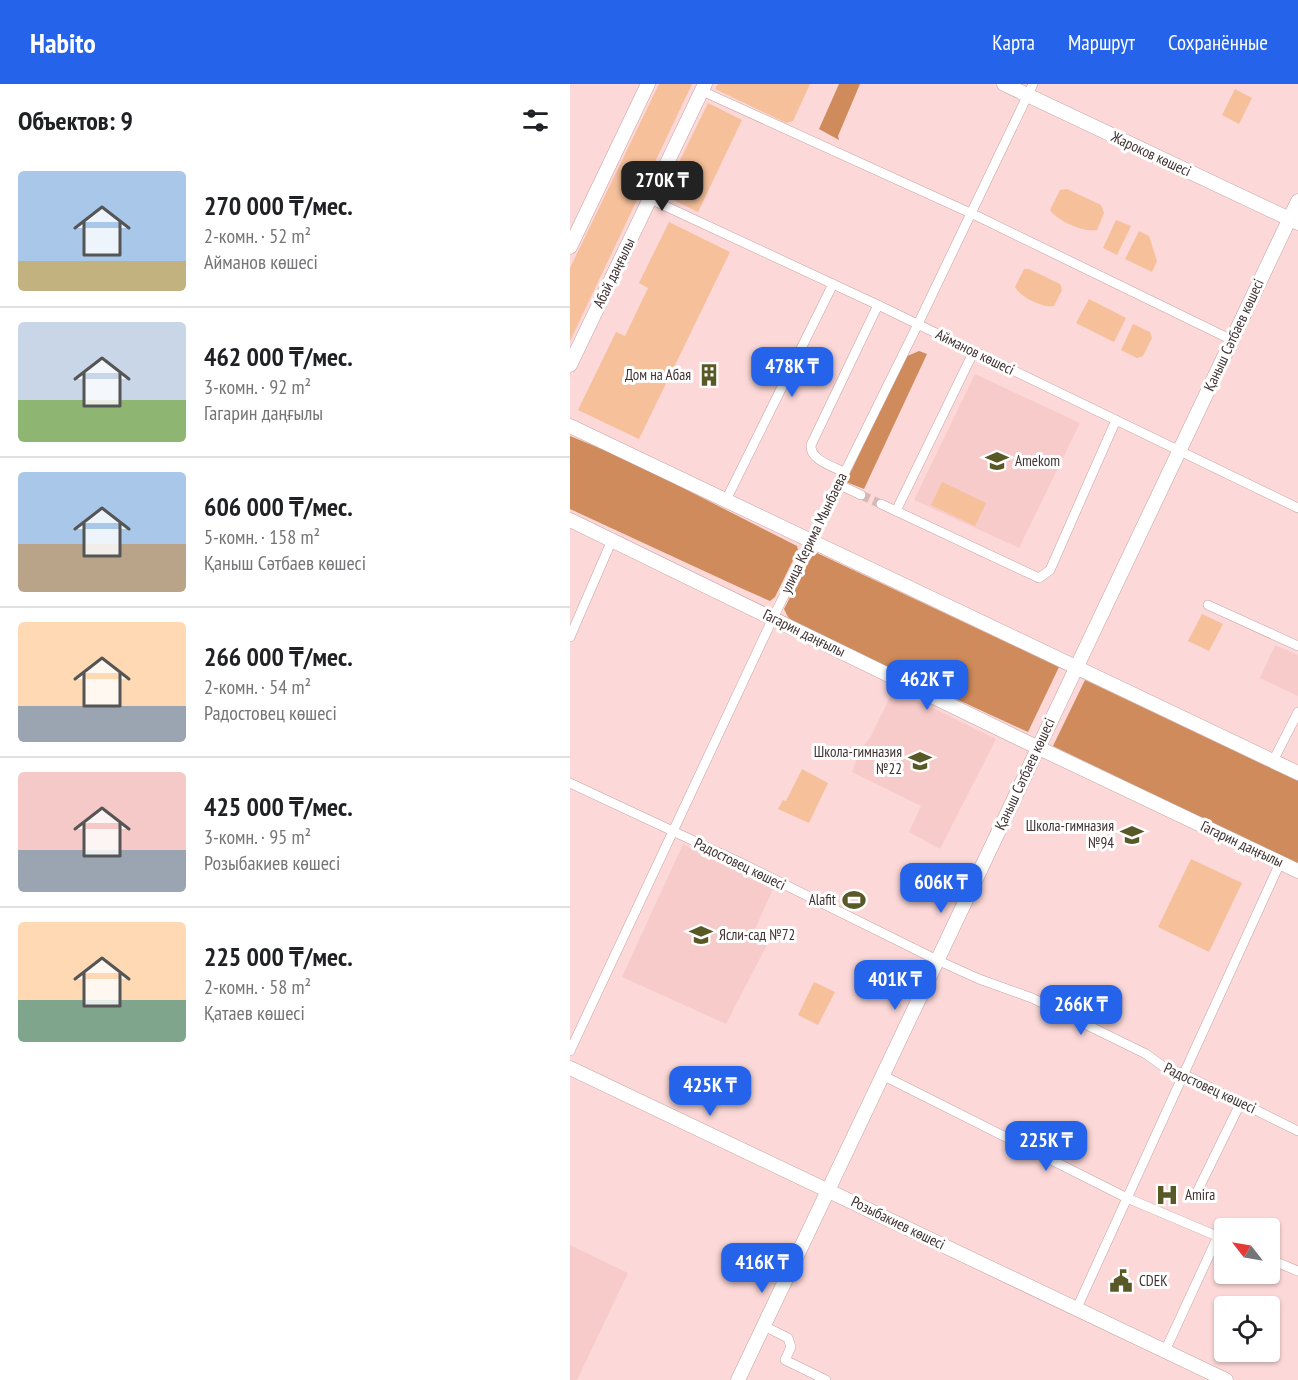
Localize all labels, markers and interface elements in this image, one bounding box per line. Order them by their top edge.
text: Habito [30,24,96,61]
text: Карта [992,29,1035,56]
text: Маршрут [1068,29,1135,56]
text: Сохранённые [1168,29,1268,56]
text: Объектов: 9 [18,104,133,137]
icon: filters [519,104,552,137]
street label: Жароков көшесі [1107,126,1194,180]
pin: 270K ₸ [613,161,711,212]
text: 270K ₸ [635,167,689,193]
text: 270 000 ₸/мес. [204,189,353,222]
icon: home [66,195,138,267]
text: 2-комн. · 52 m² [204,223,311,249]
street label: Абай даңғылы [588,235,639,311]
text: Айманов көшесі [204,249,318,275]
street label: Қаныш Сәтбаев көшесі [1199,276,1268,394]
street label: Айманов көшесі [933,324,1018,379]
text: 462 000 ₸/мес. [204,340,353,373]
icon: home [66,346,138,418]
pin: 478K ₸ [743,347,841,398]
text: 478K ₸ [765,353,819,379]
building icon: Дом на Абая [696,362,722,388]
place label: Дом на Абая [625,365,691,384]
text: 3-комн. · 92 m² [204,374,311,400]
text: Гагарин даңғылы [204,400,323,426]
school or university icon: Amekom [984,448,1010,474]
place label: Amekom [1015,451,1060,470]
street label: улица Керима Мынбаева [776,469,851,596]
text: 606 000 ₸/мес. [204,490,353,523]
icon: home [66,496,138,568]
text: 5-комн. · 158 m² [204,524,320,550]
text: Қаныш Сәтбаев көшесі [204,550,366,576]
street label: Гагарин даңғылы [760,604,849,661]
text: 266 000 ₸/мес. [204,640,353,673]
icon: home [66,646,138,718]
pin: 462K ₸ [878,660,976,711]
text: 462K ₸ [900,666,954,692]
text: 2-комн. · 54 m² [204,674,311,700]
text: Радостовец көшесі [204,700,337,726]
street label: Қаныш Сәтбаев көшесі [990,715,1059,833]
place label: Школа-гимназия №22 [814,742,902,778]
school or university icon: Школа-гимназия №22 [907,748,933,774]
text: 425 000 ₸/мес. [204,790,353,823]
icon: home [66,796,138,868]
place label: Школа-гимназия №94 [1026,816,1114,852]
street label: Гагарин даңғылы [1198,816,1287,871]
school or university icon: Школа-гимназия №94 [1119,822,1145,848]
text: 3-комн. · 95 m² [204,824,311,850]
street label: Радостовец көшесі [691,833,789,894]
text: Розыбакиев көшесі [204,850,340,876]
pin: 606K ₸ [892,863,990,914]
text: 606K ₸ [914,869,968,895]
sports icon: Alafit [841,887,867,913]
place label: Alafit [809,890,836,909]
school or university icon: Ясли-сад №72 [688,922,714,948]
place label: Ясли-сад №72 [719,925,795,944]
text: 225 000 ₸/мес. [204,940,353,973]
icon: home [66,946,138,1018]
pin: 401K ₸ [846,960,944,1011]
text: 401K ₸ [868,966,922,992]
text: 2-комн. · 58 m² [204,974,311,1000]
pin: 266K ₸ [1032,985,1130,1036]
text: 266K ₸ [1054,991,1108,1017]
text: Қатаев көшесі [204,1000,305,1026]
street label: Радостовец көшесі [1161,1058,1259,1117]
pin: 425K ₸ [661,1066,759,1117]
text: 425K ₸ [683,1072,737,1098]
pin: 225K ₸ [997,1121,1095,1172]
text: 225K ₸ [1019,1127,1073,1153]
hospital icon: Amira [1154,1182,1180,1208]
place label: Amira [1185,1185,1215,1204]
street label: Розыбакиев көшесі [848,1192,948,1253]
north arrow [1214,1218,1280,1284]
map controls [1214,1218,1280,1362]
pin: 416K ₸ [713,1243,811,1294]
text: 416K ₸ [735,1249,789,1275]
public building icon: CDEK [1108,1268,1134,1294]
place label: CDEK [1139,1271,1168,1290]
button: locate [1214,1296,1280,1362]

